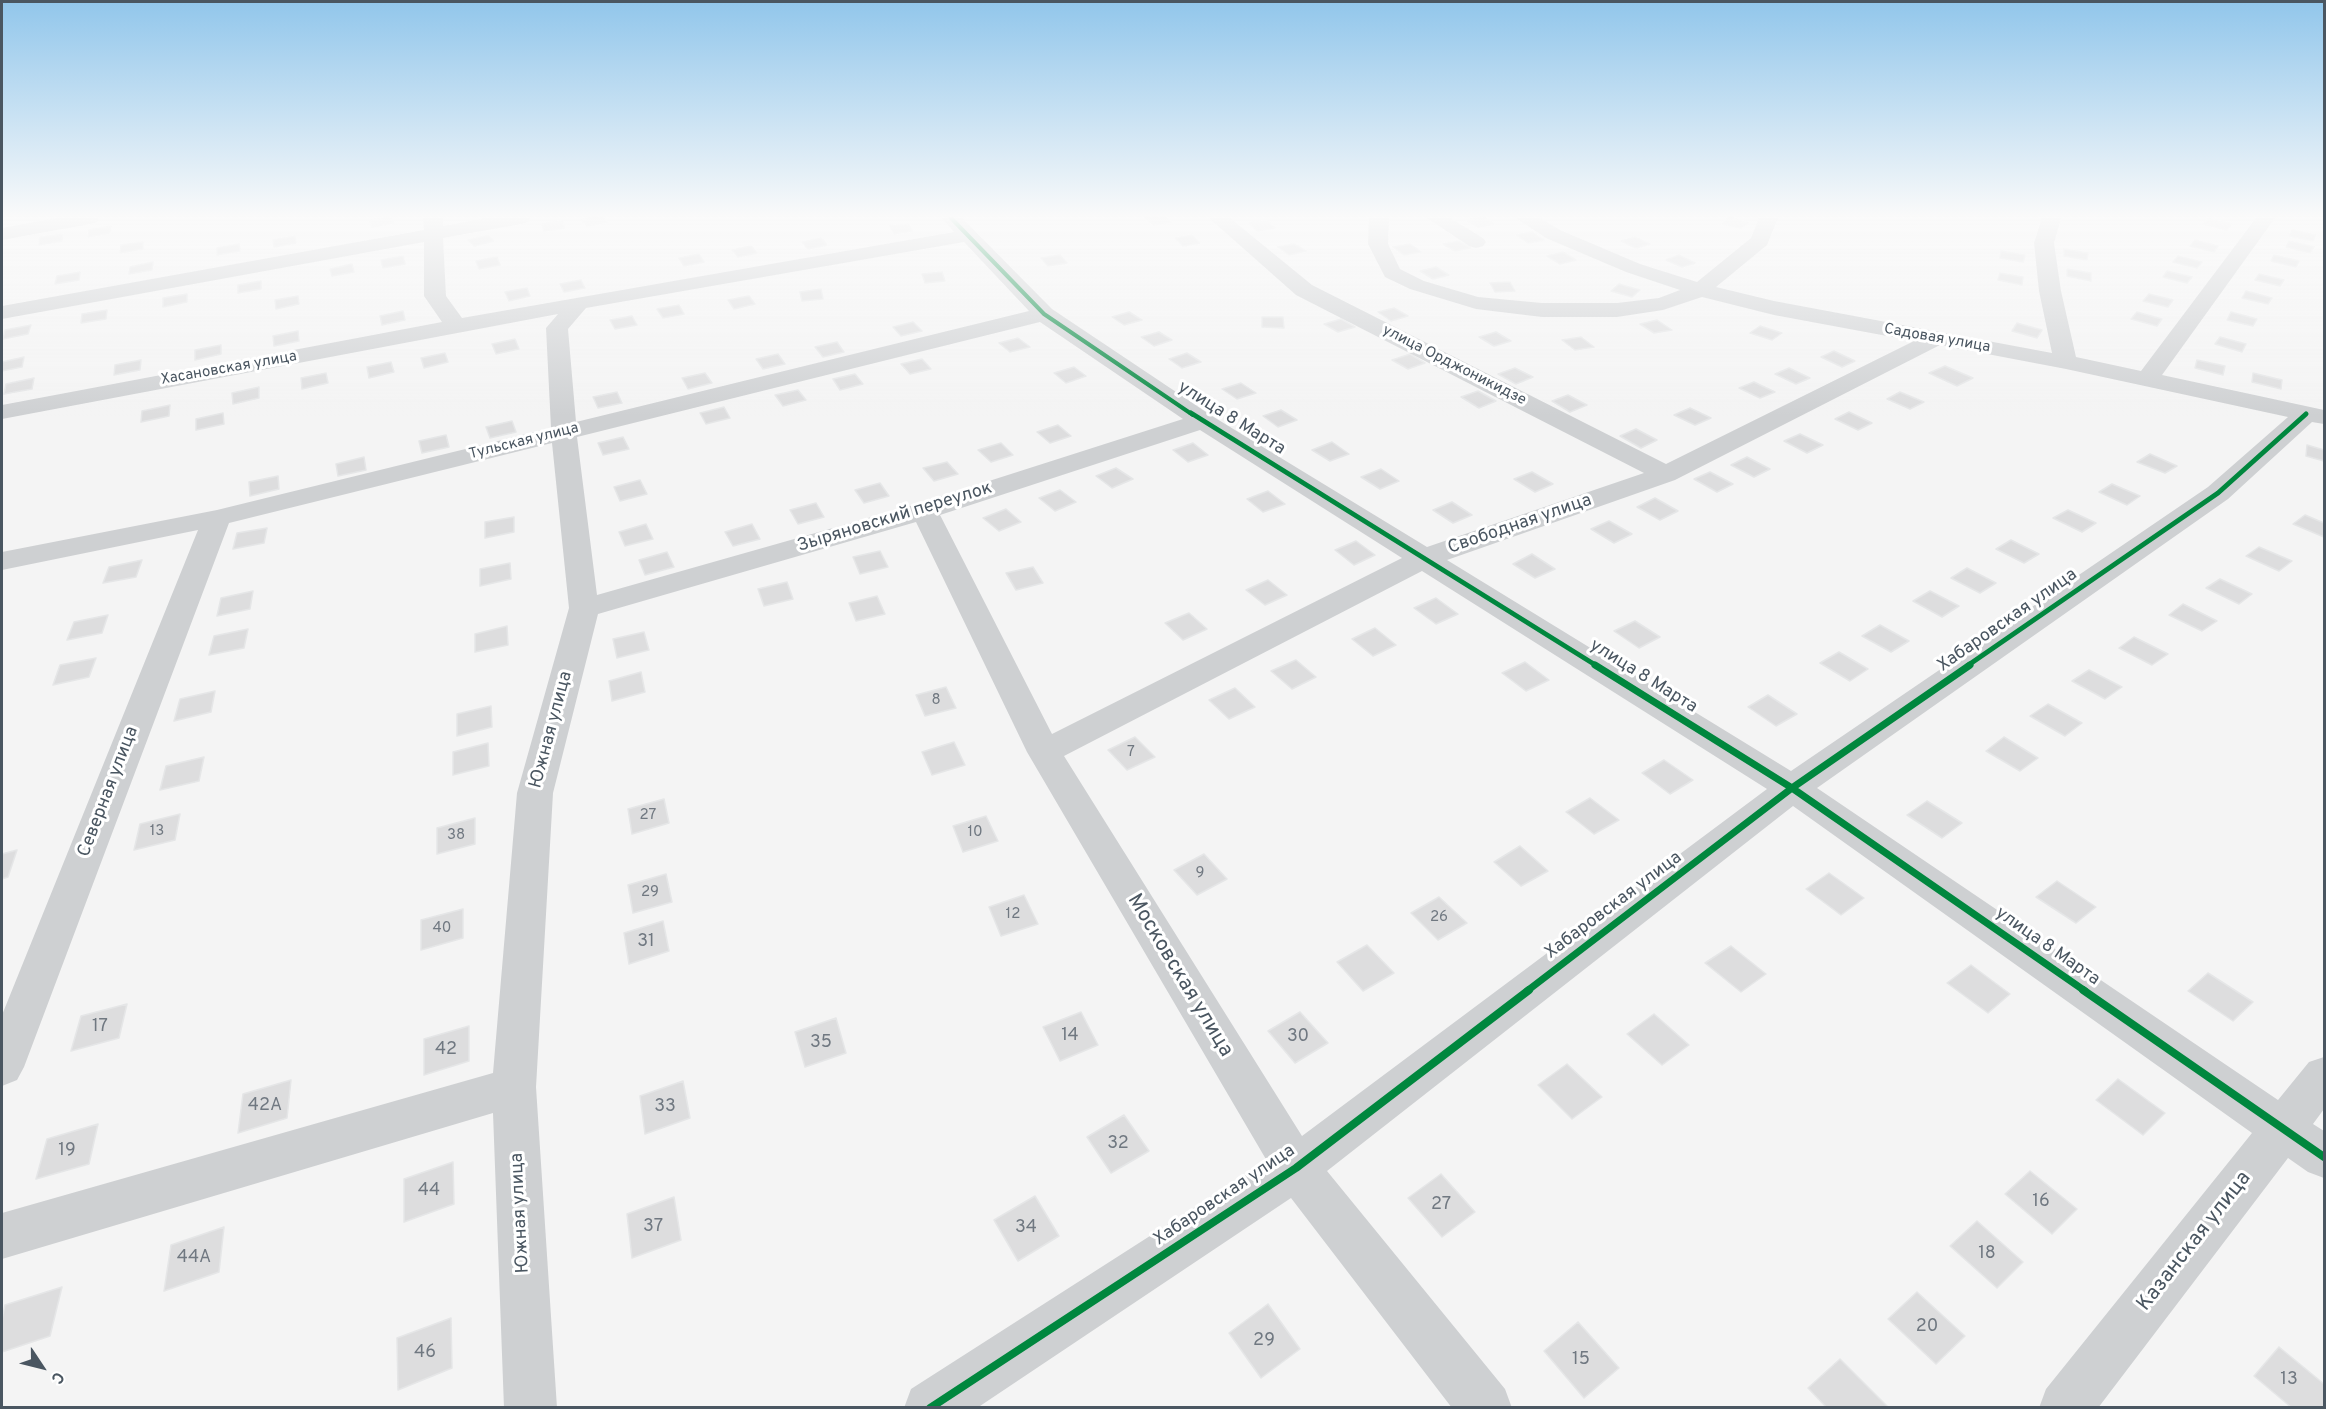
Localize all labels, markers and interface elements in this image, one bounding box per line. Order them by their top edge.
street label: Садовая улица [1882,321,1992,357]
street label: улица Орджоникидзе [1379,322,1529,410]
street label: Хасановская улица [160,348,298,390]
street label: улица 8 Марта [1173,377,1289,461]
street label: Тульская улица [467,420,581,464]
street label: Зыряновский переулок [795,478,995,558]
street label: Свободная улица [1445,490,1595,560]
street label: Хабаровская улица [1934,565,2082,677]
street label: улица 8 Марта [1585,635,1701,719]
street label: Южная улица [526,669,578,791]
house number: 8 [931,692,941,710]
street label: Северная улица [74,724,144,860]
house number: 7 [1127,744,1135,762]
house number: 27 [640,807,656,825]
house number: 13 [150,823,164,841]
house number: 10 [967,824,983,842]
house number: 38 [447,827,465,845]
street label: Хабаровская улица [1541,848,1687,964]
house number: 9 [1196,865,1204,883]
house number: 29 [641,884,659,902]
street label: Московская улица [1120,890,1238,1062]
street label: улица 8 Марта [1991,903,2103,991]
house number: 12 [1006,906,1020,924]
house number: 26 [1430,909,1448,927]
house number: 40 [433,920,451,938]
house number: 31 [637,931,655,953]
house number: 17 [92,1016,108,1038]
house number: 14 [1061,1025,1079,1047]
house number: 30 [1287,1026,1309,1048]
house number: 35 [810,1032,832,1054]
house number: 42 [435,1039,457,1061]
house number: 42А [248,1095,282,1117]
house number: 33 [654,1096,676,1118]
house number: 32 [1107,1133,1129,1155]
house number: 19 [58,1140,76,1162]
street label: Хабаровская улица [1150,1141,1300,1251]
street label: Южная улица [507,1152,535,1274]
street label: Казанская улица [2132,1167,2258,1317]
house number: 44 [418,1180,440,1202]
house number: 16 [2032,1191,2050,1213]
house number: 27 [1431,1194,1451,1216]
house number: 37 [643,1216,663,1238]
house number: 34 [1015,1217,1037,1239]
house number: 18 [1978,1243,1996,1265]
house number: 44А [177,1247,211,1269]
house number: 20 [1916,1316,1938,1338]
house number: 29 [1253,1330,1275,1352]
north arrow [12,1337,72,1397]
house number: 46 [414,1342,436,1364]
house number: 15 [1572,1349,1590,1371]
text: С [46,1367,68,1387]
house number: 13 [2280,1369,2298,1391]

